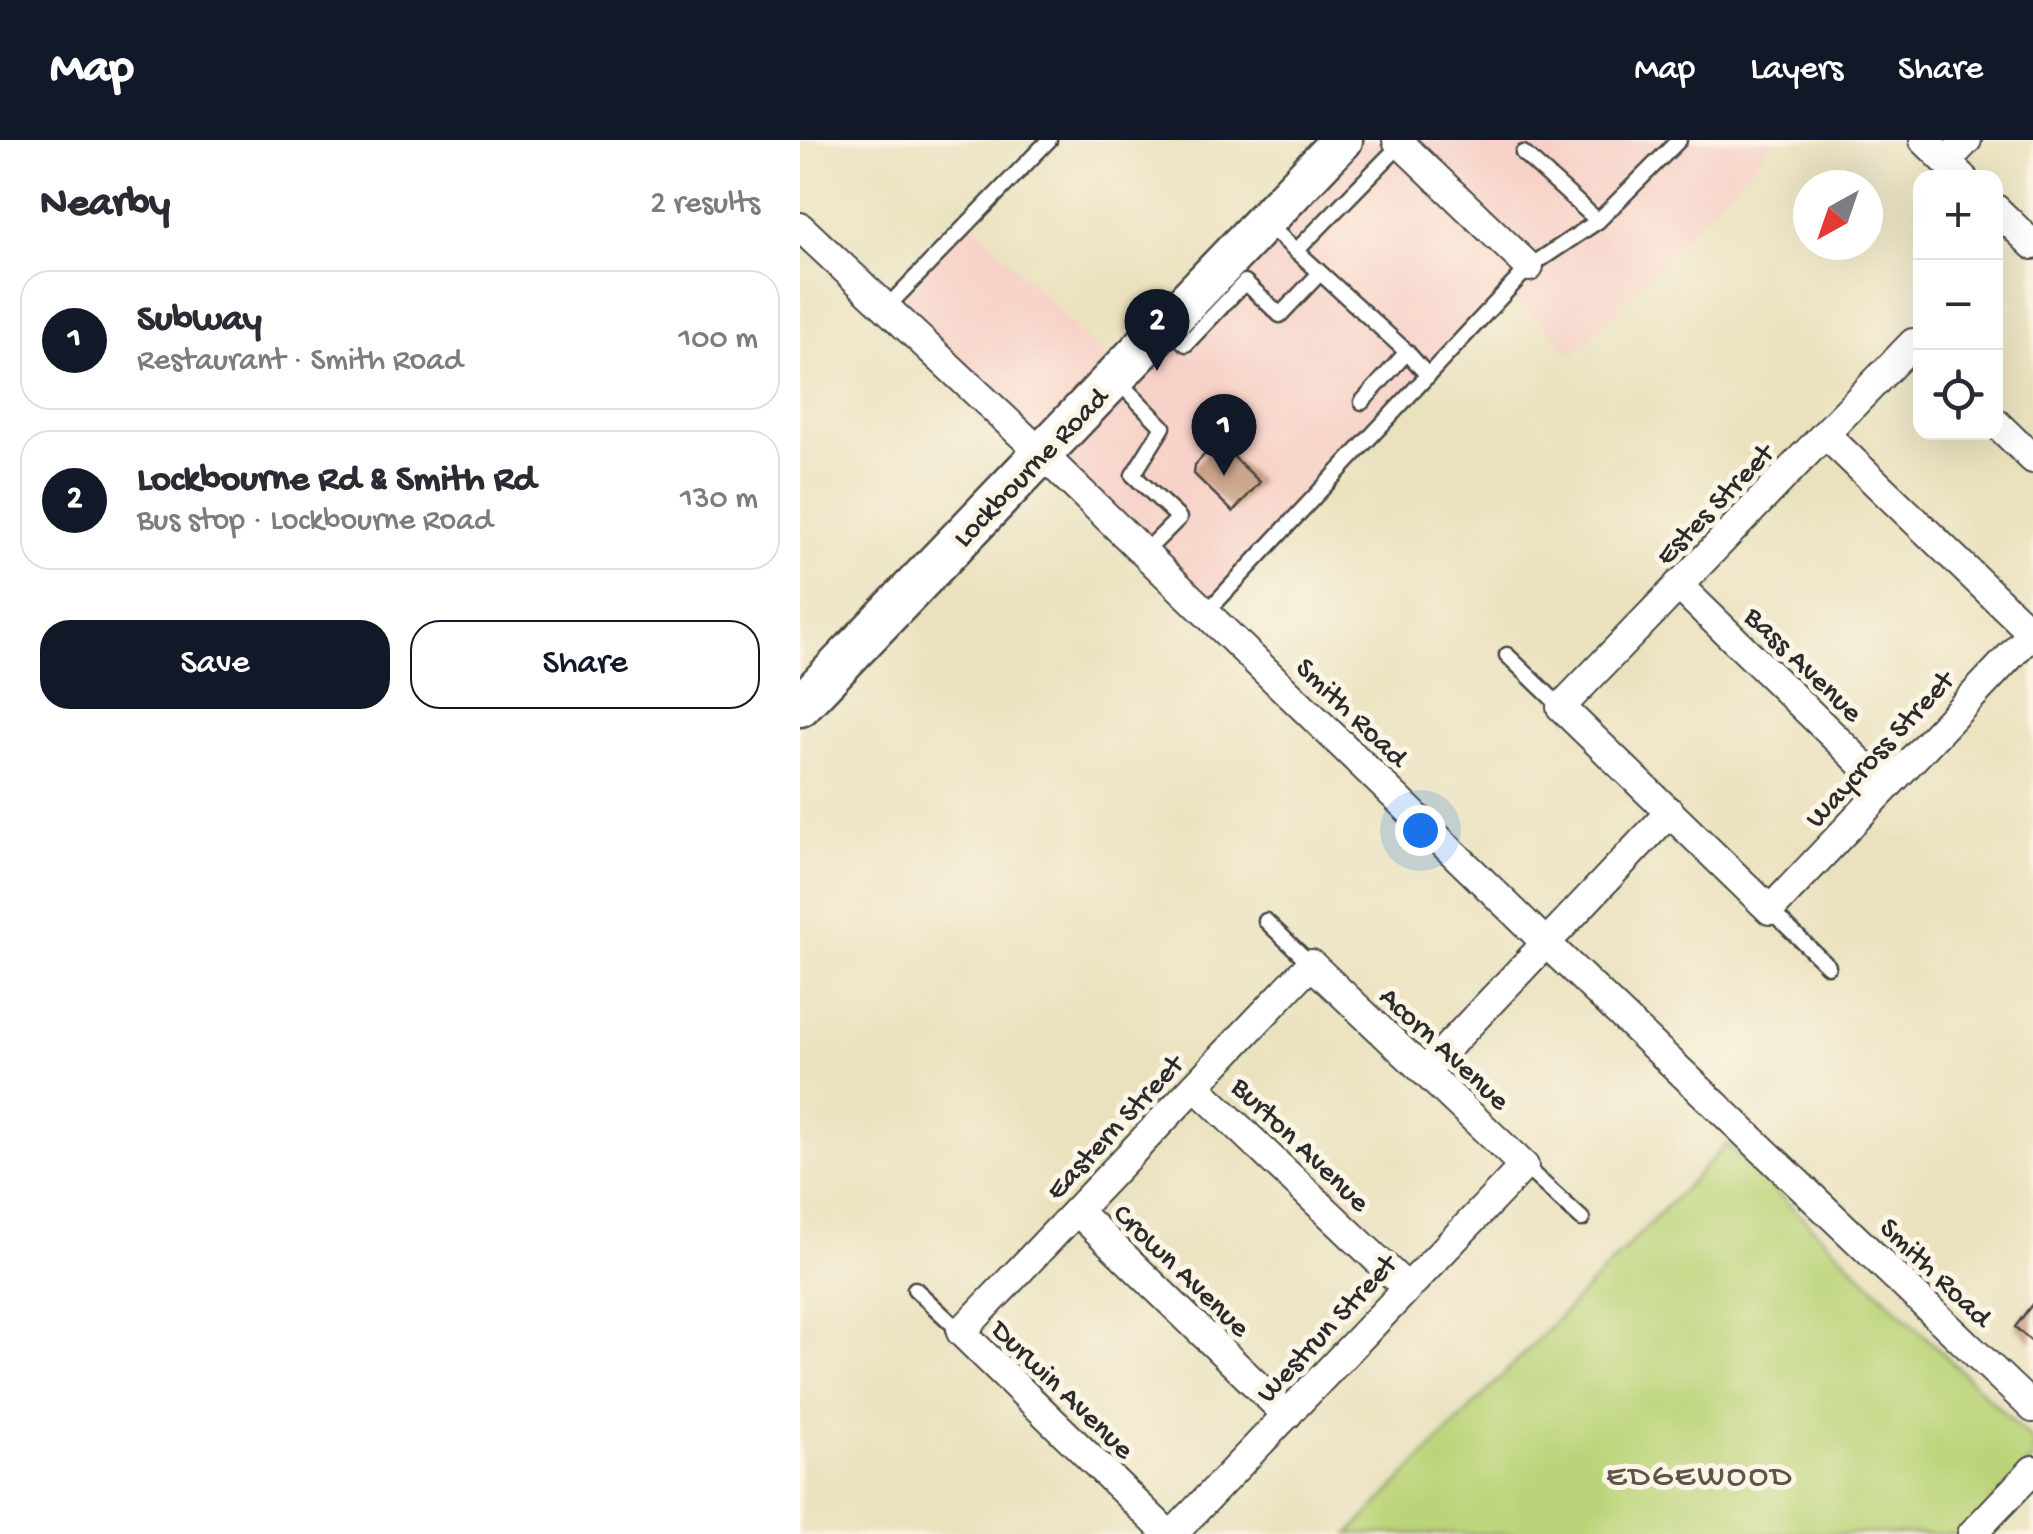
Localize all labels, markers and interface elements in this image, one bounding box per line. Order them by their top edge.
text: Map [50,42,134,99]
text: Map [1634,50,1695,91]
text: Layers [1750,50,1843,91]
text: Share [1898,50,1983,91]
north arrow [1793,170,1883,260]
map controls [1913,170,2003,440]
button: + [1913,170,2003,260]
text: Nearby [40,181,170,230]
text: 2 results [650,186,760,224]
button: − [1913,260,2003,350]
pin: 2 [1124,288,1190,371]
text: Subway [137,299,262,343]
text: 1 [68,321,81,359]
text: 100 m [678,321,758,359]
text: Restaurant · Smith Road [137,343,463,381]
button: locate [1913,350,2003,440]
street label: Lockbourne Road [947,380,1119,556]
pin: 1 [1192,394,1256,476]
street label: Estes Street [1650,436,1785,574]
text: Lockbourne Rd & Smith Rd [137,459,536,503]
text: 2 [67,481,82,519]
text: 130 m [680,481,758,519]
text: Bus stop · Lockbourne Road [137,503,493,541]
street label: Bass Avenue [1735,600,1869,732]
button: Save [40,620,390,709]
button: Share [410,620,760,709]
street label: Smith Road [1286,652,1415,778]
street label: Waycross Street [1799,663,1965,837]
your location [1395,805,1446,856]
street label: Acorn Avenue [1370,981,1516,1120]
street label: Eastern Street [1040,1047,1194,1209]
street label: Burton Avenue [1221,1071,1376,1222]
street label: Crown Avenue [1104,1198,1256,1347]
street label: Smith Road [1870,1212,1999,1338]
street label: Westrun Street [1251,1247,1408,1412]
street label: Durwin Avenue [981,1313,1140,1469]
district label: EDGEWOOD [1606,1459,1794,1497]

